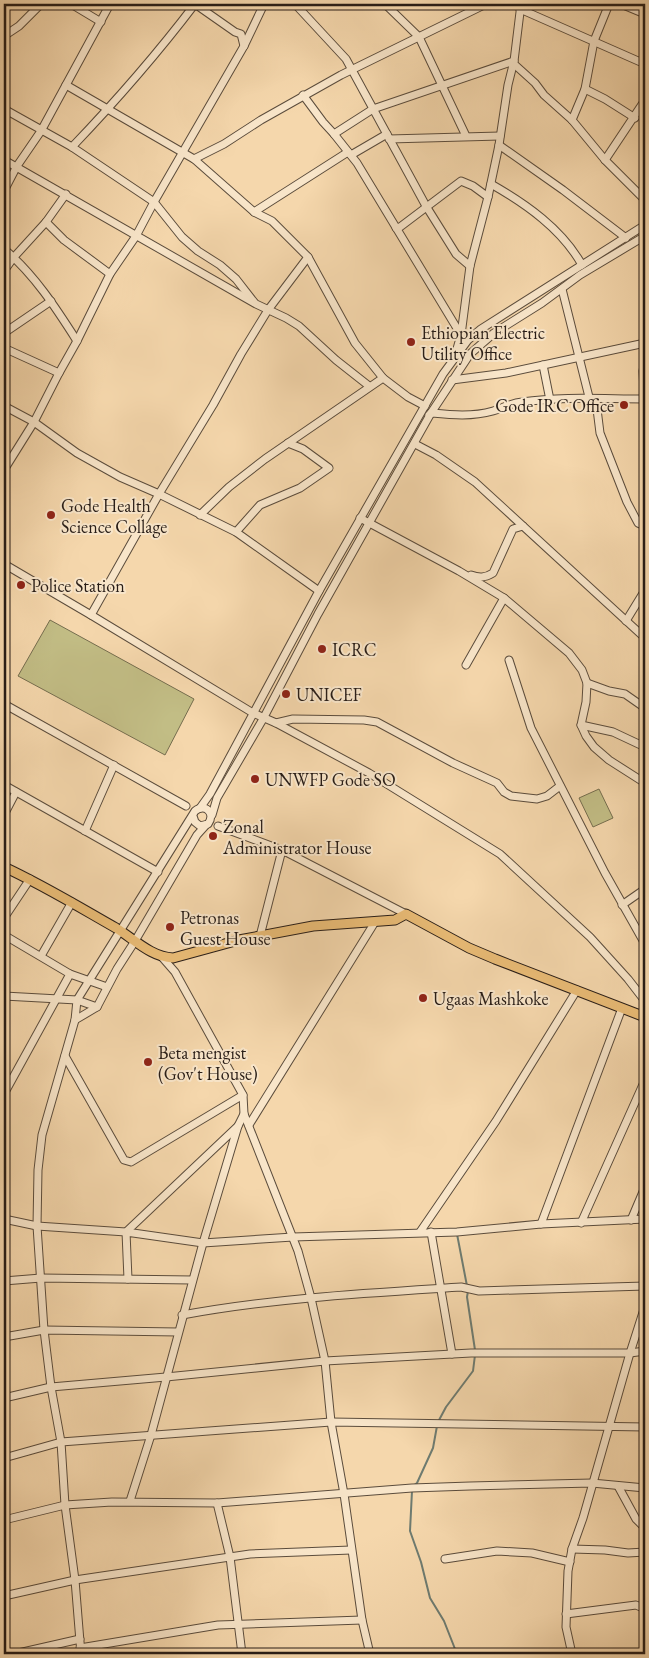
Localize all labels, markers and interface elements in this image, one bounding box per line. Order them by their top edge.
place label: Ethiopian Electric Utility Office [421,321,545,365]
marker: Ethiopian Electric Utility Office [405,336,417,348]
place label: Gode IRC Office [495,394,614,417]
marker: Gode IRC Office [618,399,630,411]
place label: Gode Health Science Collage [61,494,167,538]
marker: Gode Health Science Collage [45,509,57,521]
place label: Police Station [31,574,125,597]
marker: Police Station [15,579,27,591]
place label: ICRC [332,638,377,661]
marker: ICRC [316,643,328,655]
place label: UNICEF [296,683,362,706]
marker: UNICEF [280,688,292,700]
place label: UNWFP Gode SO [265,768,396,791]
marker: UNWFP Gode SO [249,773,261,785]
place label: Zonal Administrator House [222,815,372,859]
marker: Zonal Administrator House [207,830,219,842]
place label: Petronas Guest House [180,906,271,950]
marker: Petronas Guest House [164,921,176,933]
place label: Ugaas Mashkoke [433,987,549,1010]
marker: Ugaas Mashkoke [417,992,429,1004]
place label: Beta mengist (Gov't House) [158,1041,258,1085]
marker: Beta mengist (Gov't House) [142,1056,154,1068]

